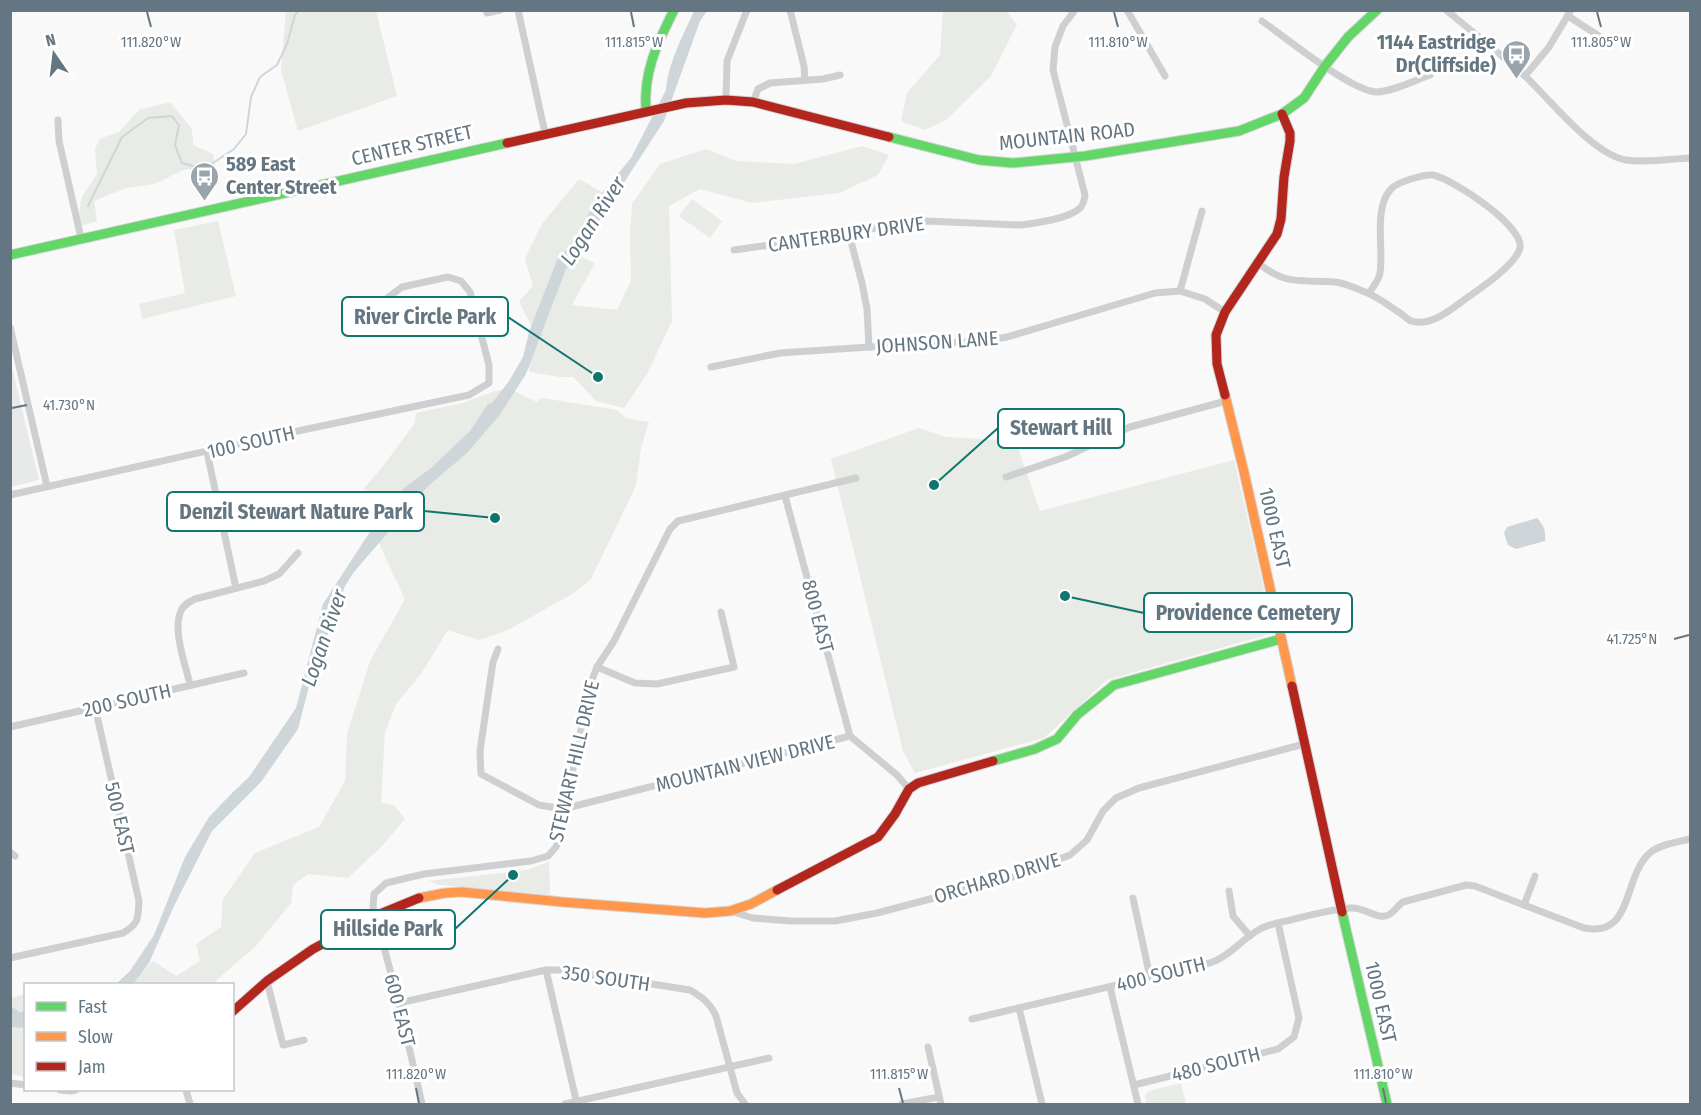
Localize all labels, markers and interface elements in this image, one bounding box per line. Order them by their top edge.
north arrow [24,24,84,84]
text: N [44,30,57,50]
place label: 1144 Eastridge Dr(Cliffside) [1377,30,1496,77]
text: 111.820°W [121,33,181,51]
text: 111.815°W [605,33,663,51]
text: 111.810°W [1088,33,1148,51]
text: 111.805°W [1571,33,1631,51]
bus stop icon: 1144 Eastridge Dr(Cliffside) [1501,38,1533,80]
street label: MOUNTAIN ROAD [998,117,1136,155]
street label: CENTER STREET [349,119,476,171]
place label: 589 East Center Street [226,152,337,199]
bus stop icon: 589 East Center Street [189,160,221,202]
water label: Logan River [555,171,632,270]
street label: CANTERBURY DRIVE [766,211,926,257]
callout: River Circle Park [342,297,508,336]
text: River Circle Park [354,304,496,330]
street label: JOHNSON LANE [875,326,999,358]
text: 41.730°N [43,396,95,414]
callout: Stewart Hill [998,409,1124,448]
text: Stewart Hill [1010,415,1112,441]
street label: 100 SOUTH [205,420,297,464]
street label: 1000 EAST [1254,485,1296,572]
callout: Denzil Stewart Nature Park [167,492,424,531]
text: Denzil Stewart Nature Park [179,499,413,525]
street label: 800 EAST [797,577,839,656]
water label: Logan River [295,586,353,690]
callout: Providence Cemetery [1144,593,1352,632]
text: Providence Cemetery [1156,600,1341,626]
text: 41.725°N [1607,630,1657,648]
street label: 200 SOUTH [80,678,174,722]
street label: STEWART HILL DRIVE [544,678,604,844]
street label: MOUNTAIN VIEW DRIVE [653,729,837,797]
street label: 500 EAST [100,780,140,857]
street label: ORCHARD DRIVE [931,847,1063,909]
callout: Hillside Park [321,910,455,949]
text: Hillside Park [333,916,443,942]
street label: 400 SOUTH [1114,951,1208,997]
street label: 1000 EAST [1360,959,1402,1046]
street label: 350 SOUTH [560,960,652,996]
street label: 600 EAST [379,971,421,1050]
legend [24,983,234,1091]
text: Fast [78,996,107,1018]
text: Slow [78,1026,113,1048]
street label: 480 SOUTH [1169,1041,1263,1087]
text: Jam [78,1056,106,1078]
text: 111.820°W [386,1065,446,1083]
text: 111.815°W [870,1065,928,1083]
text: 111.810°W [1353,1065,1413,1083]

